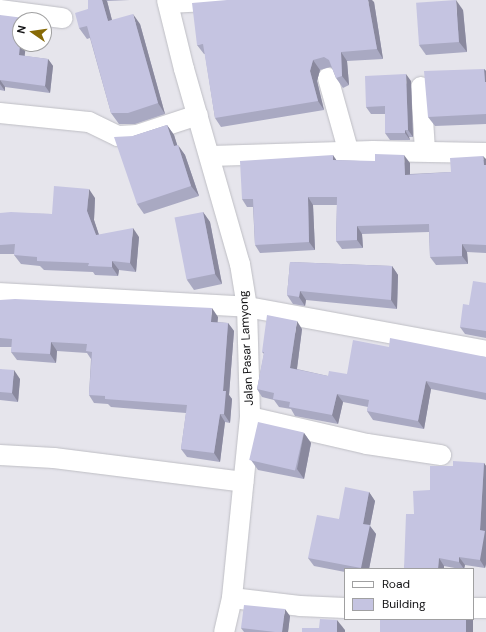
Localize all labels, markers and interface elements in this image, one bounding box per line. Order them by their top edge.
north arrow [12,12,52,52]
text: N [14,24,29,35]
street label: Jalan Pasar Lamyong [237,290,257,406]
legend [344,568,474,620]
text: Road [382,576,410,592]
text: Building [382,596,426,612]

